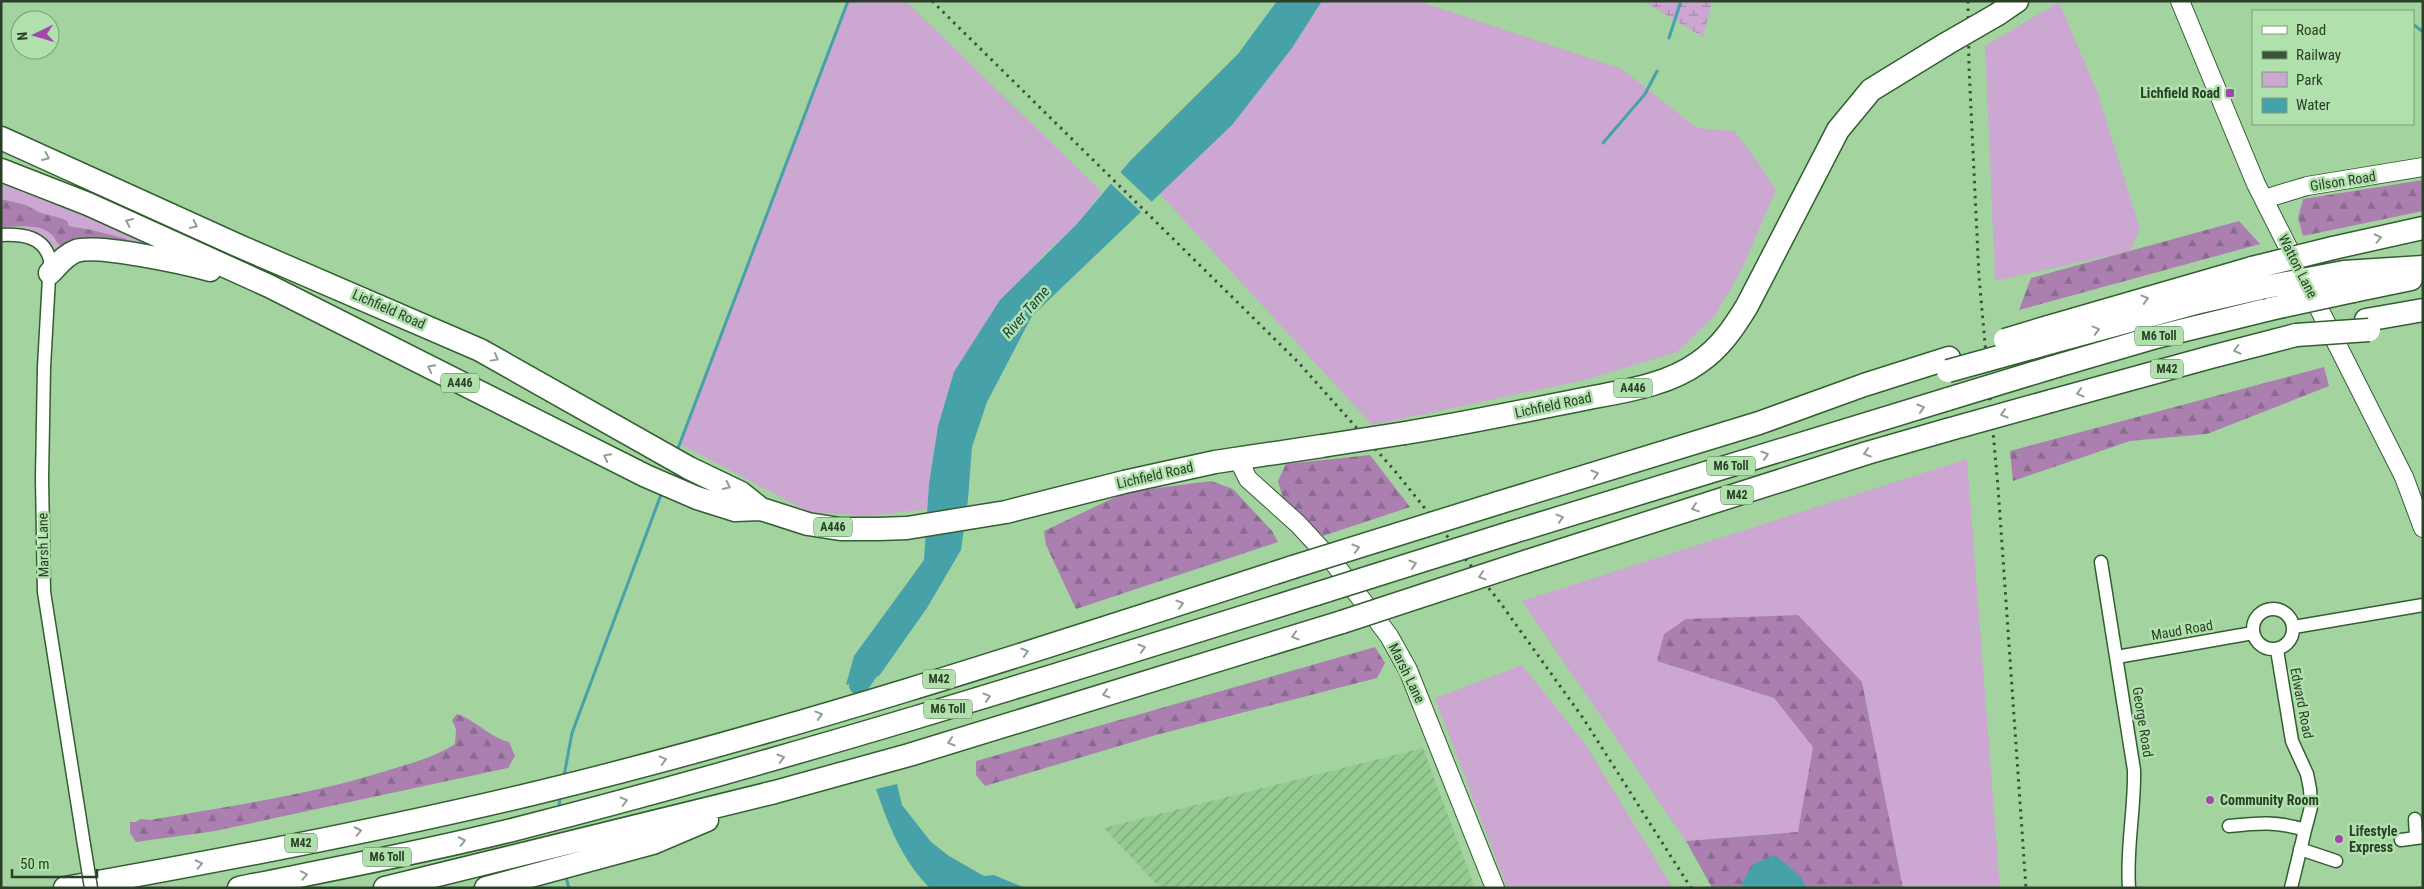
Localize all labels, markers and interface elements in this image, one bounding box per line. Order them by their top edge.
north arrow [10,10,60,60]
legend [2252,10,2414,125]
text: Road [2296,21,2326,39]
text: N [14,31,30,41]
text: Railway [2296,46,2341,64]
text: Park [2296,71,2323,89]
place label: Lichfield Road [2140,85,2220,101]
marker: Lichfield Road [2224,87,2236,99]
text: Water [2296,96,2331,114]
one-way arrow [41,151,50,162]
street label: Gilson Road [2309,168,2377,194]
one-way arrow [125,217,134,228]
one-way arrow [189,218,198,229]
street label: Watton Lane [2275,232,2321,301]
one-way arrow [2374,233,2382,244]
water label: River Tame [999,282,1054,342]
street label: Lichfield Road [350,286,428,332]
one-way arrow [2141,294,2149,304]
one-way arrow [2091,326,2099,336]
road number: M6 Toll [2135,326,2183,346]
one-way arrow [2232,344,2241,355]
one-way arrow [490,352,499,362]
road number: M42 [2151,359,2183,378]
one-way arrow [427,364,436,374]
road number: A446 [441,373,479,392]
road number: A446 [1614,378,1652,398]
one-way arrow [2077,387,2085,397]
street label: Lichfield Road [1513,389,1593,421]
one-way arrow [1916,403,1924,413]
one-way arrow [2000,408,2009,419]
one-way arrow [1863,448,1871,458]
one-way arrow [1761,451,1769,461]
one-way arrow [603,453,612,463]
road number: M6 Toll [1707,456,1755,476]
street label: Lichfield Road [1115,458,1195,492]
one-way arrow [1591,469,1599,479]
one-way arrow [722,480,731,491]
road number: M42 [1721,486,1753,504]
one-way arrow [1692,502,1700,512]
street label: Marsh Lane [34,512,52,577]
one-way arrow [1555,514,1563,524]
road number: A446 [814,518,852,536]
one-way arrow [1351,543,1360,553]
one-way arrow [1408,559,1417,569]
one-way arrow [1478,571,1487,581]
one-way arrow [1175,599,1183,609]
street label: Maud Road [2150,617,2214,643]
one-way arrow [1291,631,1300,641]
street label: Marsh Lane [1386,640,1429,706]
one-way arrow [1138,644,1146,654]
one-way arrow [1020,648,1028,658]
street label: Edward Road [2287,666,2317,740]
road number: M42 [923,670,955,689]
street label: George Road [2130,686,2156,758]
one-way arrow [1102,688,1111,698]
one-way arrow [983,693,991,703]
road number: M6 Toll [924,700,972,719]
one-way arrow [815,711,823,721]
one-way arrow [947,736,955,746]
one-way arrow [777,754,785,764]
one-way arrow [658,755,666,765]
place label: Community Room [2220,792,2319,808]
marker: Community Room [2204,794,2216,806]
one-way arrow [620,796,628,806]
place label: Lifestyle Express [2349,823,2398,855]
one-way arrow [354,826,362,837]
marker: Lifestyle Express [2333,833,2345,845]
road number: M42 [285,834,317,852]
one-way arrow [458,836,467,847]
scale bar [12,846,98,878]
road number: M6 Toll [363,848,411,866]
text: 50 m [20,855,50,873]
one-way arrow [194,859,203,870]
one-way arrow [299,871,308,881]

